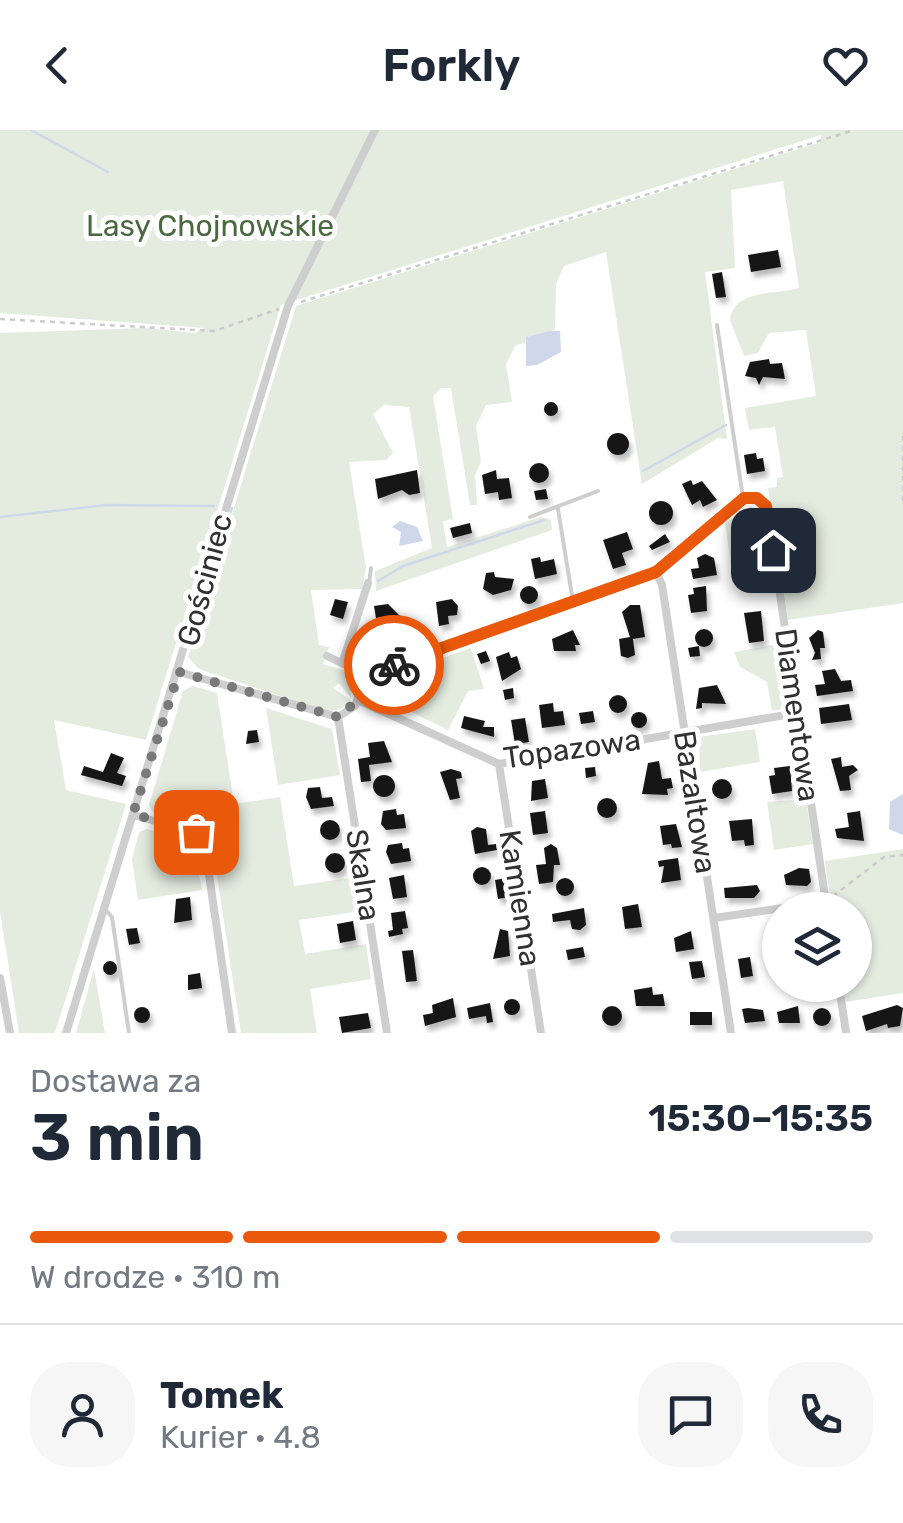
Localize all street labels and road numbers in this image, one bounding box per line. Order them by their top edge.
street label: Gościniec [170,510,240,650]
street label: Diamentowa [767,626,827,804]
street label: Topazowa [501,722,643,776]
street label: Bazaltowa [666,728,724,876]
street label: Skalna [338,827,388,923]
street label: Kamienna [491,827,549,969]

